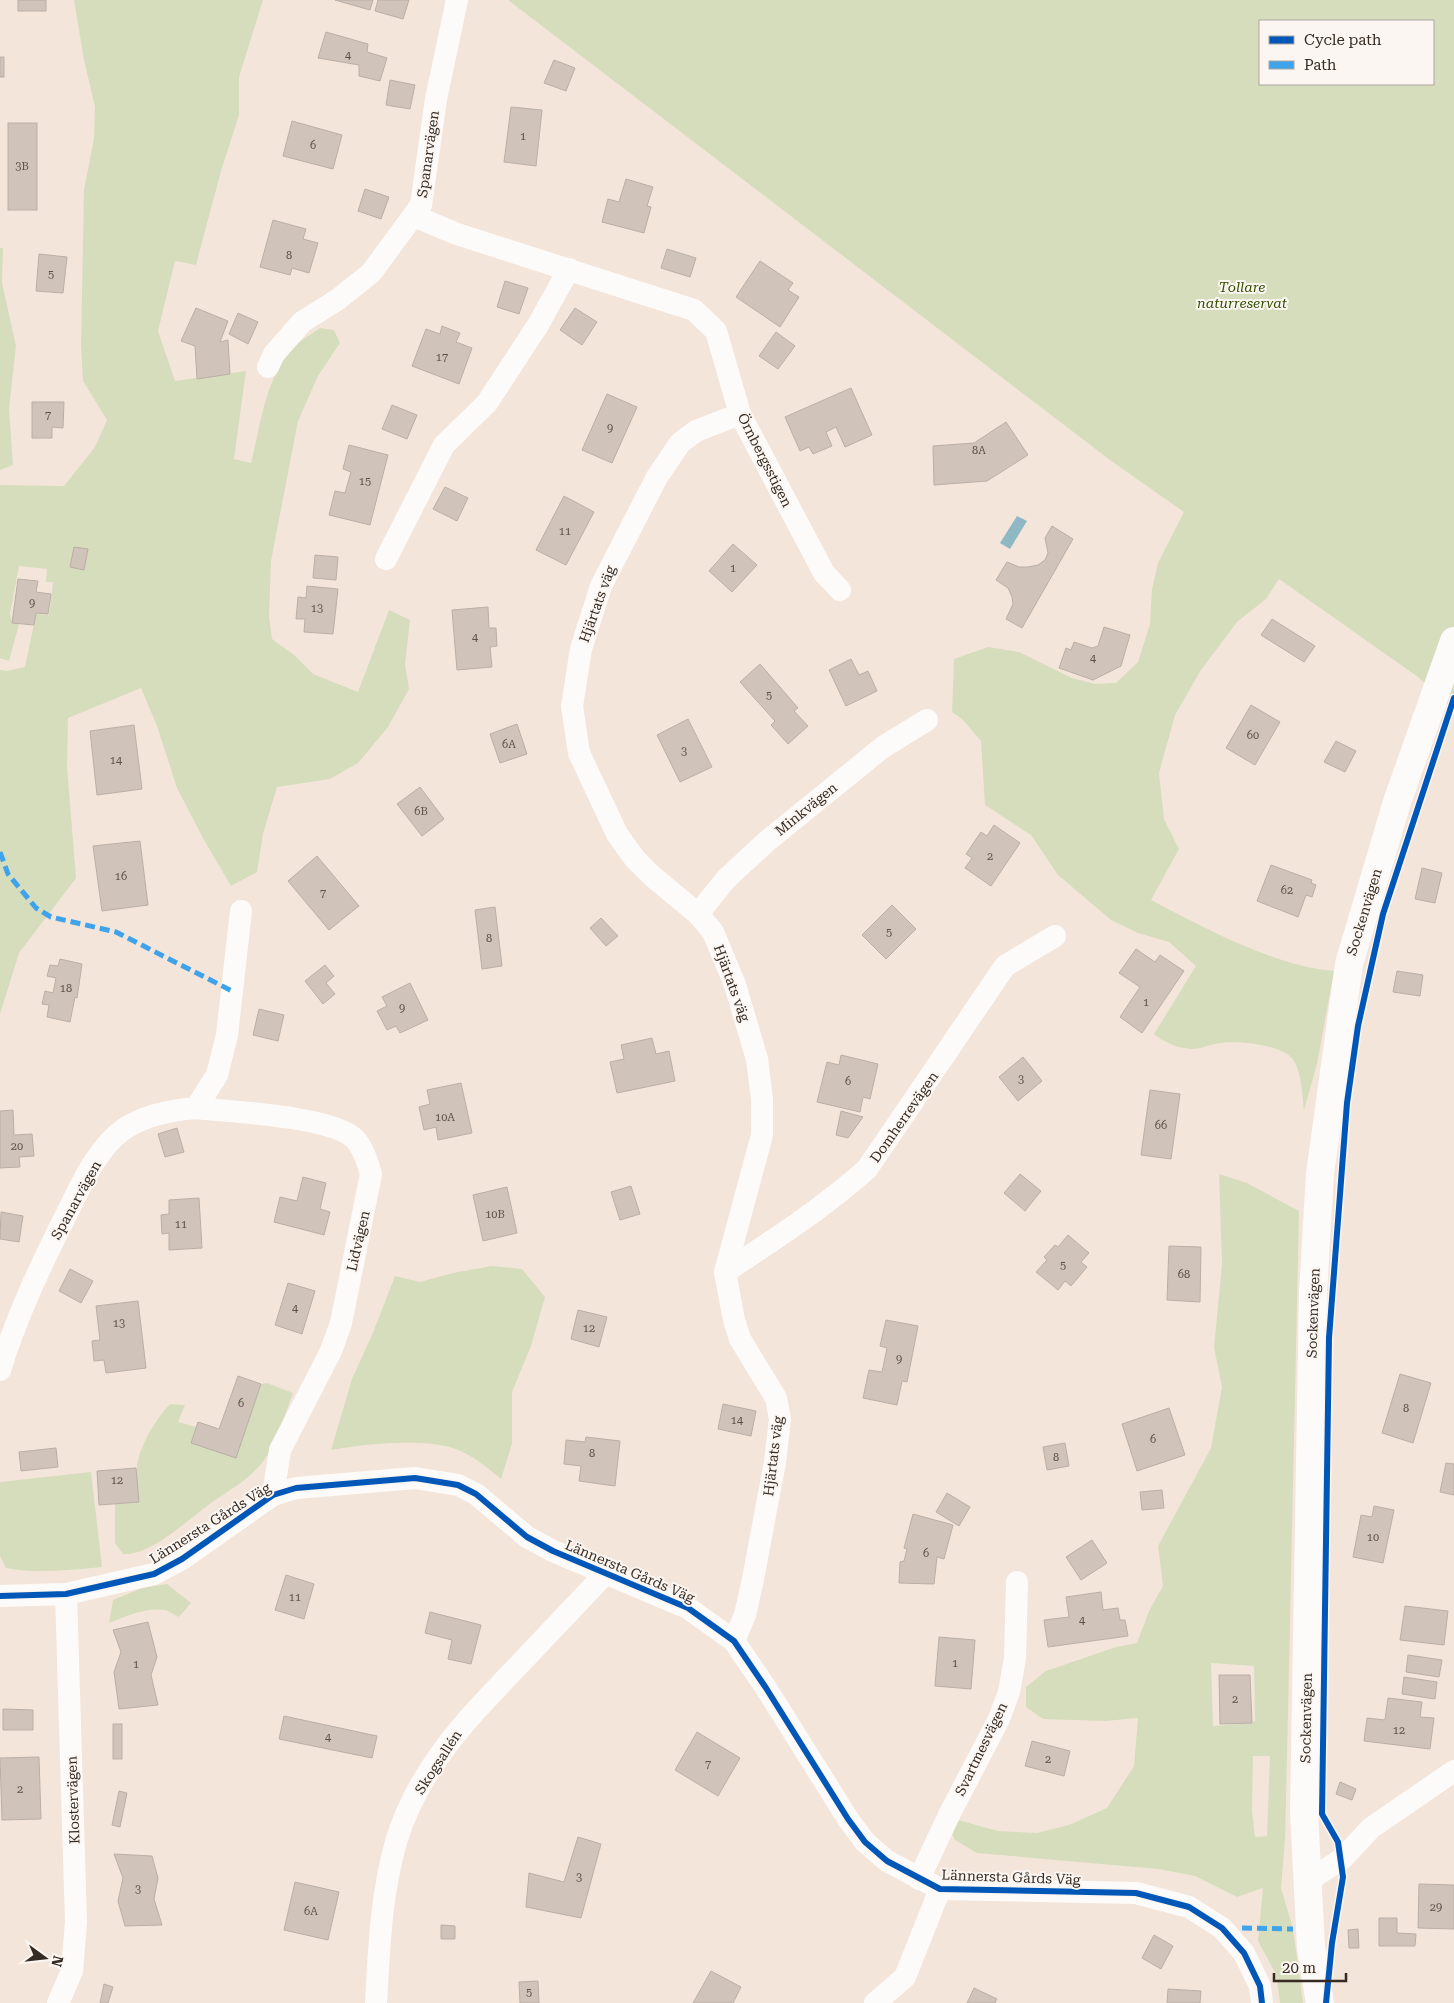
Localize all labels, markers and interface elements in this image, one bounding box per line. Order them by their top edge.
legend [1259,20,1434,85]
text: Cycle path [1304,31,1382,49]
house number: 4 [345,49,352,62]
text: Path [1304,56,1337,74]
street label: Spanarvägen [414,109,442,199]
house number: 1 [520,130,526,143]
house number: 6 [310,139,316,152]
house number: 3B [15,160,29,173]
house number: 8 [286,249,292,262]
house number: 5 [48,268,54,281]
park label: Tollare naturreservat [1197,279,1288,311]
house number: 17 [436,351,448,364]
house number: 7 [45,409,51,422]
street label: Örnbergsstigen [734,410,796,510]
house number: 9 [607,422,613,435]
house number: 8A [972,444,986,457]
house number: 15 [359,475,371,488]
house number: 11 [559,525,571,538]
house number: 1 [730,562,736,575]
street label: Hjärtats väg [576,563,618,645]
house number: 9 [29,597,35,610]
house number: 13 [311,602,323,615]
house number: 4 [472,631,479,644]
house number: 4 [1090,652,1097,665]
house number: 5 [766,689,772,702]
house number: 60 [1247,729,1259,742]
house number: 6A [502,738,516,751]
house number: 3 [681,745,687,758]
house number: 14 [110,754,123,767]
street label: Minkvägen [772,779,840,839]
house number: 6B [414,805,428,818]
house number: 2 [987,850,993,863]
street label: Sockenvägen [1343,867,1385,957]
house number: 16 [115,870,127,883]
house number: 62 [1281,884,1293,897]
house number: 7 [320,887,326,900]
house number: 5 [886,926,892,939]
house number: 8 [486,932,492,945]
street label: Hjärtats väg [711,942,753,1024]
house number: 18 [60,982,72,995]
house number: 1 [1143,996,1149,1009]
house number: 9 [399,1002,405,1015]
street label: Domherrevägen [867,1068,941,1166]
house number: 3 [1018,1073,1024,1086]
house number: 6 [845,1075,851,1088]
house number: 10A [435,1111,455,1124]
house number: 66 [1155,1119,1167,1132]
house number: 20 [11,1140,23,1153]
street label: Spanarvägen [48,1158,104,1242]
house number: 10B [485,1208,505,1221]
street label: Lidvägen [343,1209,373,1273]
house number: 11 [175,1218,187,1231]
house number: 5 [1060,1259,1066,1272]
house number: 68 [1178,1268,1190,1281]
street label: Sockenvägen [1303,1268,1323,1358]
house number: 4 [292,1302,299,1315]
house number: 13 [113,1317,125,1330]
house number: 12 [583,1322,595,1335]
house number: 9 [896,1353,902,1366]
house number: 6 [238,1397,244,1410]
house number: 8 [1403,1402,1409,1415]
house number: 14 [731,1414,744,1427]
street label: Hjärtats väg [760,1415,786,1497]
house number: 6 [1150,1433,1156,1446]
house number: 8 [589,1447,595,1460]
house number: 8 [1053,1451,1059,1464]
house number: 12 [111,1474,123,1487]
street label: Lännersta Gårds Väg [147,1479,273,1567]
house number: 10 [1367,1531,1379,1544]
street label: Lännersta Gårds Väg [563,1536,697,1606]
house number: 6 [923,1547,929,1560]
house number: 11 [289,1591,301,1604]
house number: 4 [1079,1614,1086,1627]
house number: 1 [952,1657,958,1670]
house number: 1 [133,1658,139,1671]
street label: Sockenvägen [1297,1673,1315,1763]
house number: 2 [1232,1693,1238,1706]
street label: Svartmesvägen [951,1700,1011,1798]
house number: 12 [1393,1724,1405,1737]
street label: Skogsallén [411,1727,465,1797]
house number: 4 [325,1731,332,1744]
house number: 2 [1045,1753,1051,1766]
street label: Klostervägen [63,1756,83,1844]
house number: 7 [705,1758,711,1771]
house number: 2 [17,1783,23,1796]
street label: Lännersta Gårds Väg [941,1867,1081,1887]
house number: 3 [576,1871,582,1884]
house number: 3 [135,1883,141,1896]
house number: 29 [1430,1901,1442,1914]
house number: 6A [304,1905,318,1918]
north arrow [20,1933,70,1983]
scale bar [1274,1950,1346,1982]
text: N [48,1954,67,1969]
text: 20 m [1282,1959,1317,1977]
house number: 5 [526,1986,532,1999]

